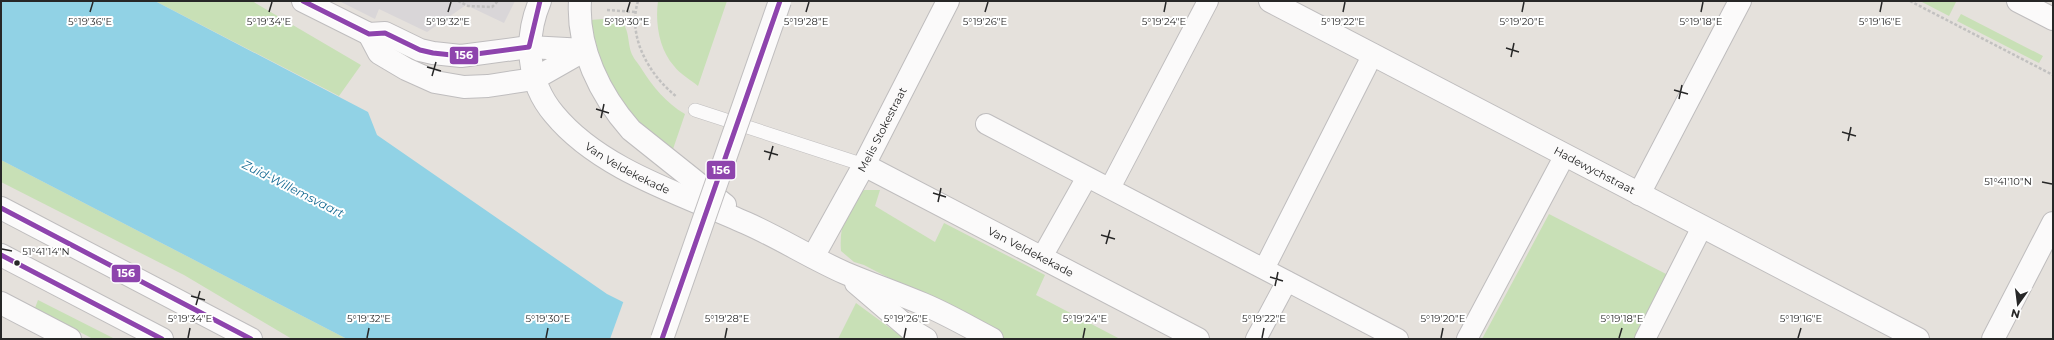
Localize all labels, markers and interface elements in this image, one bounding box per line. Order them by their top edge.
text: 5°19'36"E [68,15,112,28]
text: 5°19'34"E [247,15,292,28]
text: 5°19'32"E [426,15,470,28]
text: 5°19'30"E [605,15,650,28]
text: 5°19'28"E [784,15,829,28]
text: 5°19'26"E [963,15,1007,28]
text: 5°19'24"E [1142,15,1186,28]
text: 5°19'22"E [1321,15,1365,28]
text: 5°19'20"E [1500,15,1545,28]
text: 5°19'18"E [1680,15,1723,28]
text: 5°19'16"E [1859,15,1902,28]
line badge: 156 [449,46,479,65]
text: 156 [455,48,473,62]
street label: Melis Stokestraat [854,84,910,175]
street label: Van Veldekekade [582,139,672,197]
street label: Hadewychstraat [1551,143,1638,197]
water label: Zuid-Willemsvaart [239,156,347,221]
line badge: 156 [706,160,736,180]
text: 156 [712,163,730,177]
text: 51°41'10"N [1984,175,2032,188]
street label: Van Veldekekade [985,224,1076,280]
text: 51°41'14"N [22,245,70,258]
unlabelled marker [12,258,22,268]
line badge: 156 [111,264,141,283]
text: 156 [117,266,135,280]
north arrow [1998,284,2038,324]
text: N [2010,306,2022,322]
text: 5°19'34"E [168,312,213,325]
text: 5°19'32"E [347,312,391,325]
text: 5°19'30"E [526,312,571,325]
text: 5°19'28"E [705,312,750,325]
text: 5°19'26"E [884,312,928,325]
text: 5°19'24"E [1063,312,1107,325]
text: 5°19'22"E [1242,312,1286,325]
text: 5°19'20"E [1421,312,1466,325]
text: 5°19'18"E [1601,312,1644,325]
text: 5°19'16"E [1780,312,1823,325]

